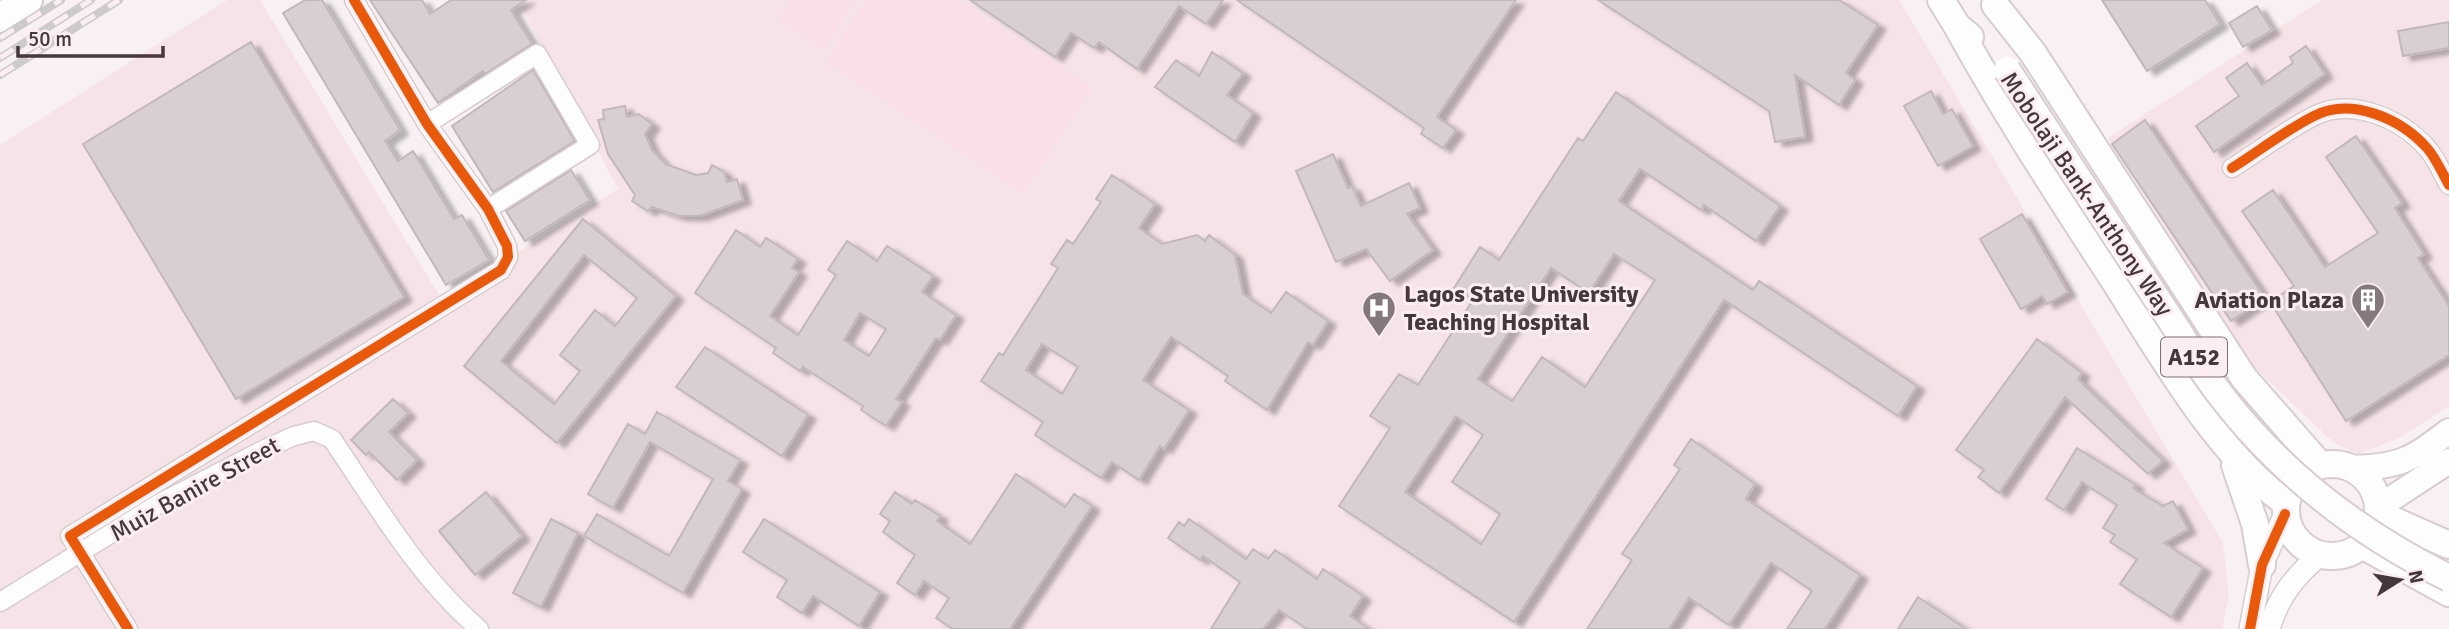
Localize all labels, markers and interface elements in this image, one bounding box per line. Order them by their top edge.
scale bar [18,14,163,58]
text: 50 m [28,26,72,52]
street label: Mobolaji Bank-Anthony Way [1994,66,2180,322]
place label: Lagos State University Teaching Hospital [1404,279,1639,337]
building icon: Aviation Plaza [2349,281,2387,330]
place label: Aviation Plaza [2195,285,2344,315]
hospital icon: Lagos State University Teaching Hospital [1360,289,1398,338]
road number: A152 [2161,338,2227,376]
street label: Muiz Banire Street [105,430,285,548]
north arrow [2365,545,2435,615]
text: N [2403,568,2429,586]

